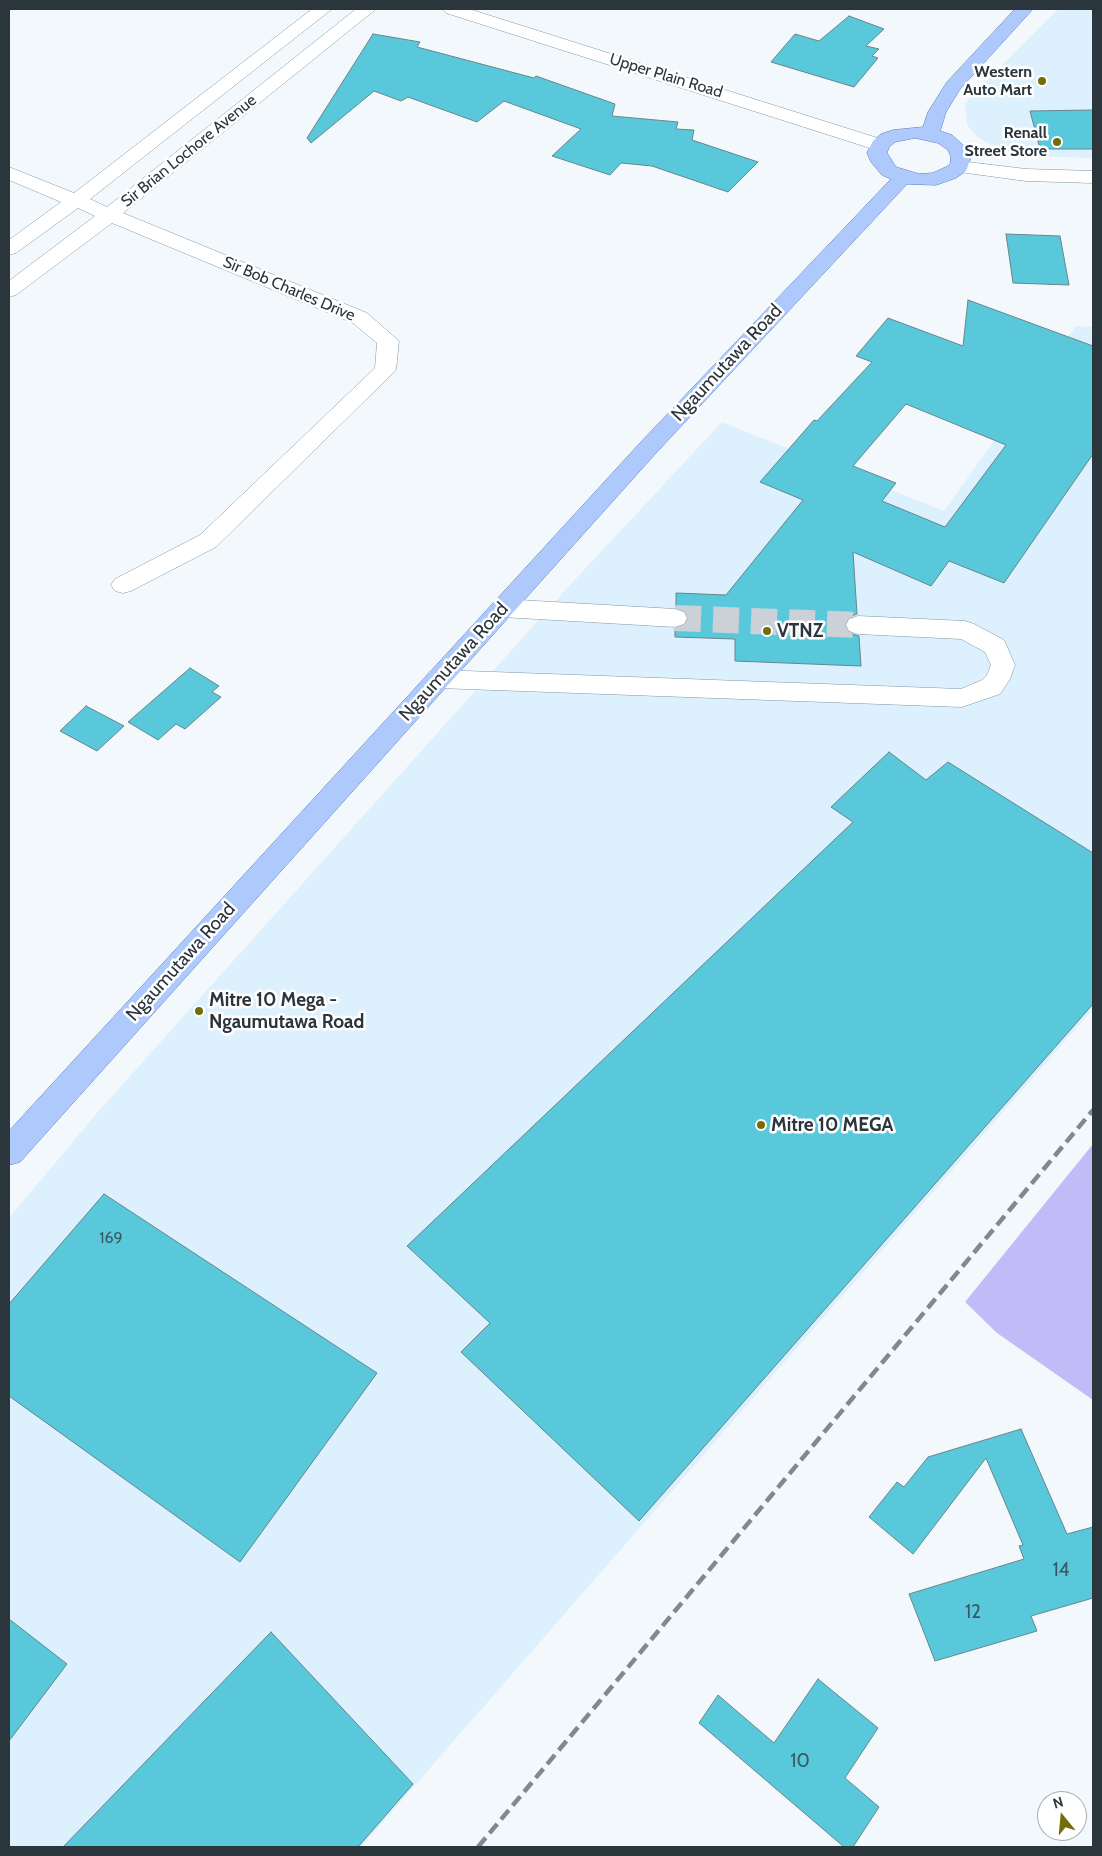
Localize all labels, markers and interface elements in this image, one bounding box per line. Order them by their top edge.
street label: Upper Plain Road [607,50,725,102]
place label: Western Auto Mart [963,62,1032,100]
marker: Western Auto Mart [1036,75,1048,87]
street label: Sir Brian Lochore Avenue [118,91,260,211]
place label: Renall Street Store [965,123,1047,161]
marker: Renall Street Store [1051,136,1063,148]
street label: Sir Bob Charles Drive [220,253,358,325]
street label: Ngaumutawa Road [667,300,787,426]
street label: Ngaumutawa Road [395,598,513,726]
place label: VTNZ [777,620,823,642]
marker: VTNZ [761,625,773,637]
street label: Ngaumutawa Road [122,898,240,1026]
place label: Mitre 10 Mega - Ngaumutawa Road [209,989,364,1033]
marker: Mitre 10 Mega - Ngaumutawa Road [193,1005,205,1017]
place label: Mitre 10 MEGA [771,1114,893,1136]
marker: Mitre 10 MEGA [755,1119,767,1131]
house number: 169 [99,1228,123,1248]
house number: 14 [1052,1559,1070,1581]
house number: 12 [965,1601,981,1623]
house number: 10 [790,1750,810,1772]
north arrow [1037,1791,1087,1841]
text: N [1051,1793,1065,1813]

